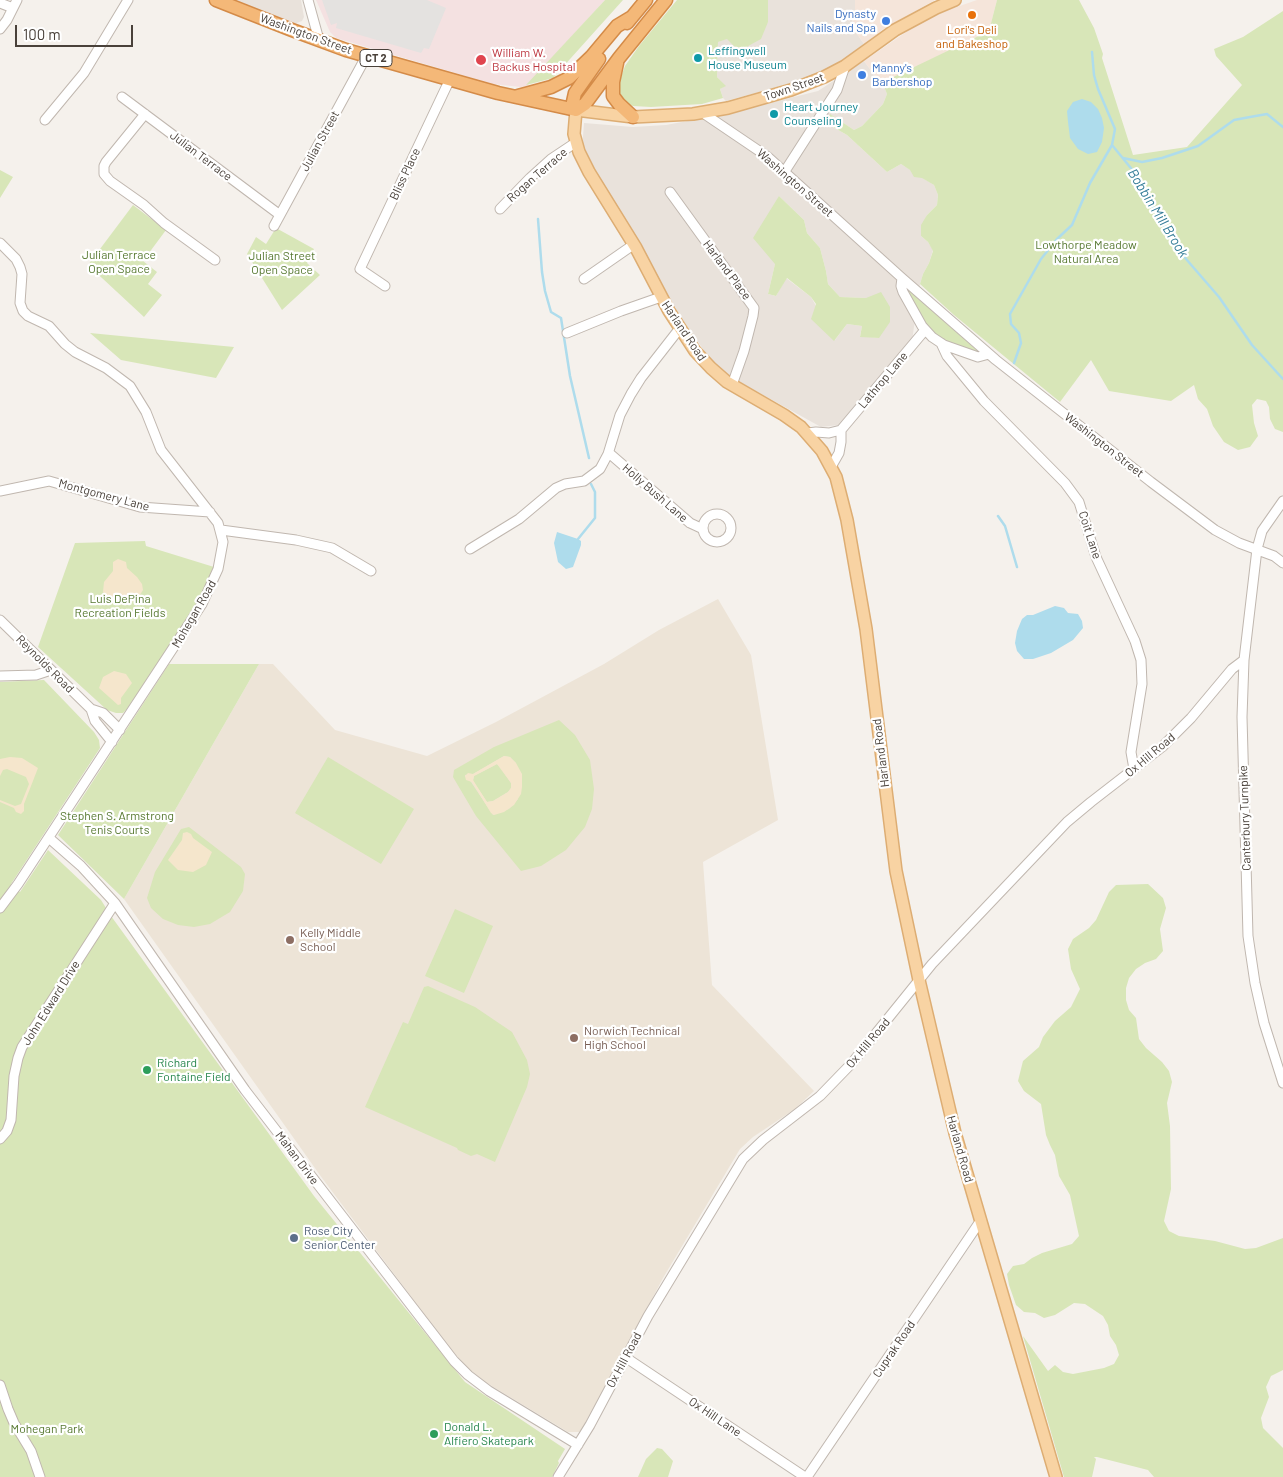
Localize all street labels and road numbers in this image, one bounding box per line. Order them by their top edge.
street label: Washington Street [258,11,354,57]
road number: CT 2 [360,49,392,66]
street label: Town Street [762,70,826,104]
street label: Julian Street [297,108,343,174]
street label: Julian Terrace [167,128,235,184]
street label: Rogan Terrace [504,145,570,205]
street label: Bliss Place [387,146,423,202]
street label: Washington Street [754,146,836,220]
street label: Harland Place [700,237,754,303]
street label: Harland Road [659,298,709,364]
street label: Lathrop Lane [855,349,911,411]
street label: Washington Street [1061,410,1147,480]
street label: Holly Bush Lane [619,461,691,525]
street label: Montgomery Lane [57,476,151,514]
street label: Coit Lane [1076,509,1104,561]
street label: Mohegan Road [169,578,219,650]
street label: Reynolds Road [13,632,77,696]
street label: Harland Road [870,718,892,788]
street label: Ox Hill Road [1122,730,1178,780]
street label: Canterbury Turnpike [1236,765,1254,871]
street label: John Edward Drive [19,958,83,1048]
street label: Ox Hill Road [843,1015,893,1071]
street label: Harland Road [944,1114,976,1184]
street label: Mahan Drive [272,1129,322,1187]
street label: Cuprak Road [870,1318,918,1380]
street label: Ox Hill Road [603,1330,645,1390]
street label: Ox Hill Lane [686,1394,744,1440]

